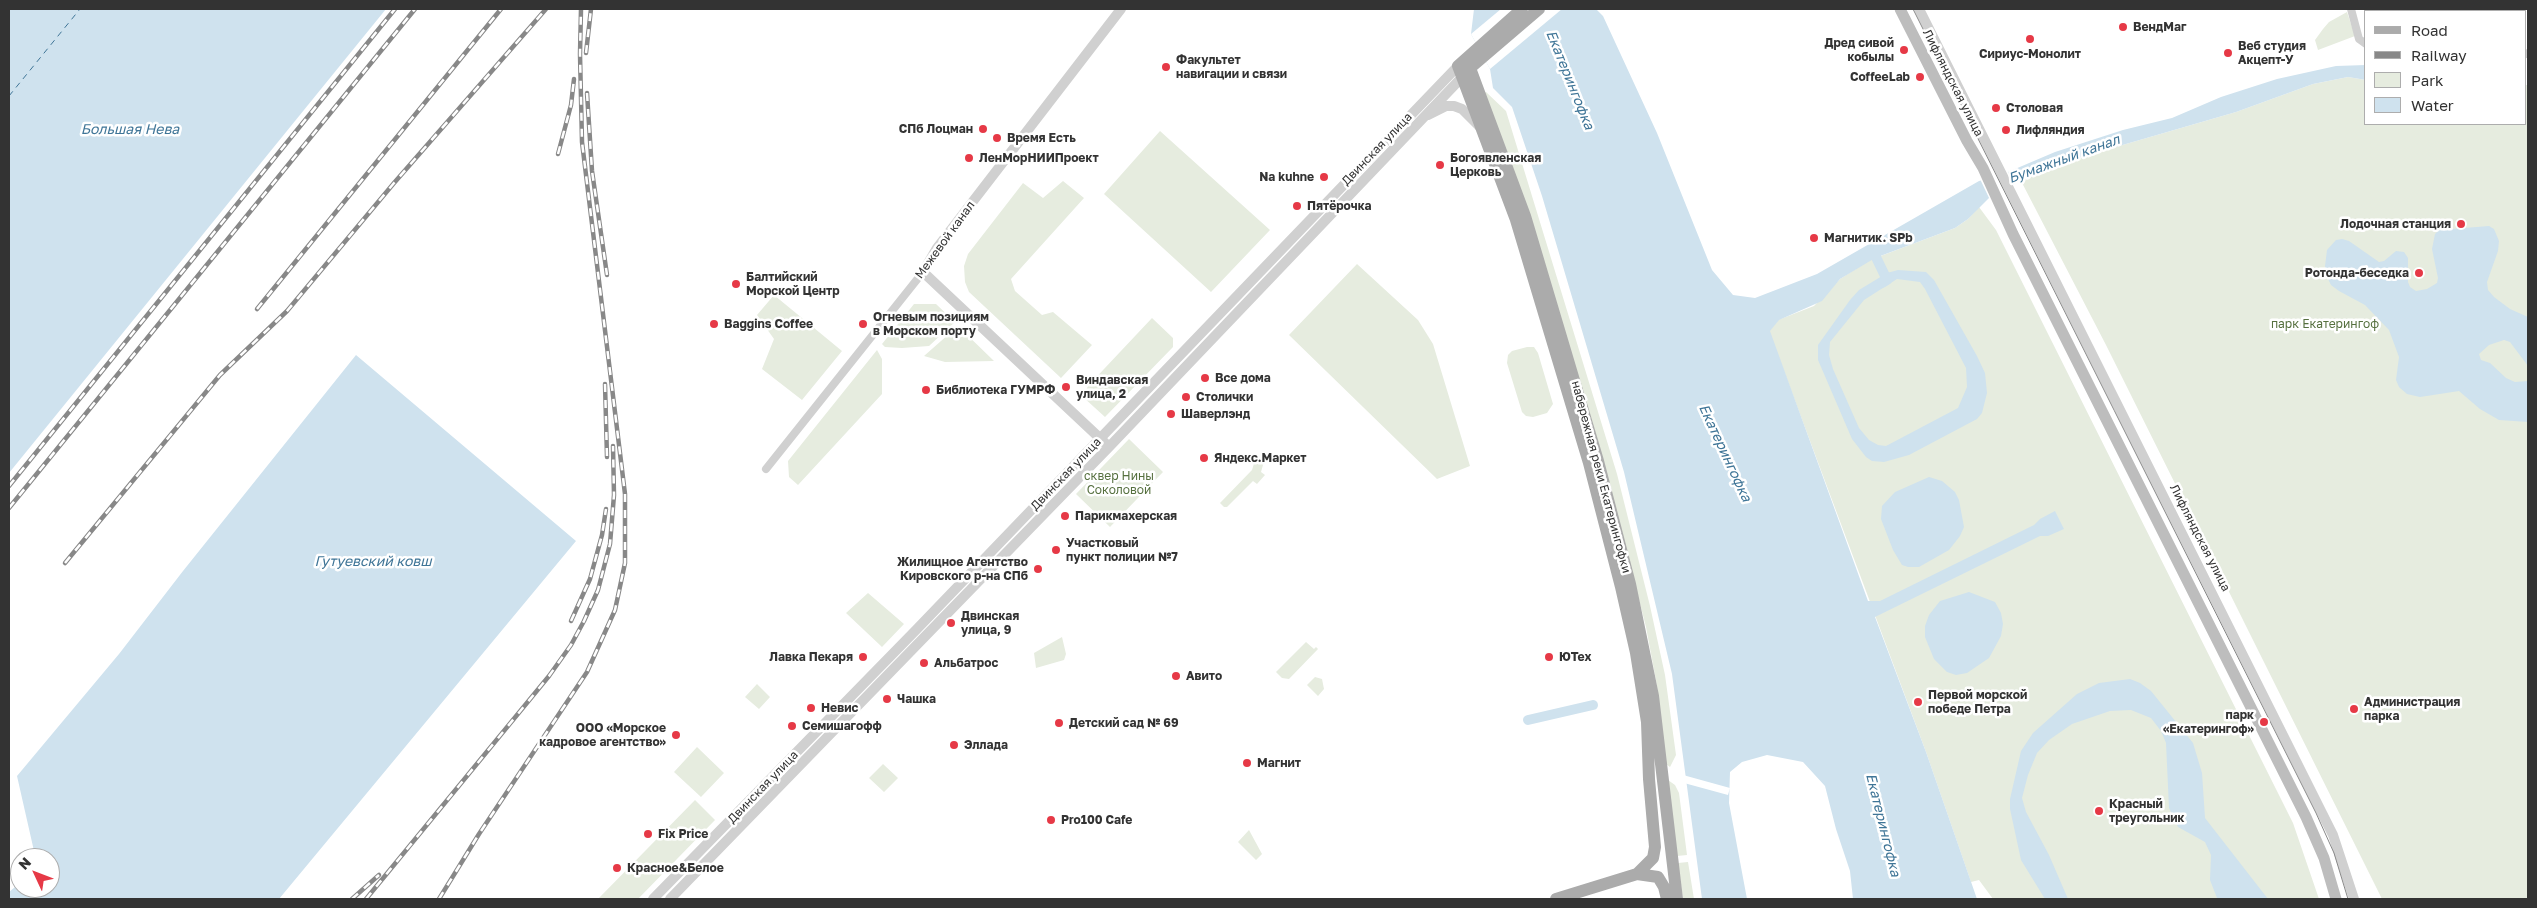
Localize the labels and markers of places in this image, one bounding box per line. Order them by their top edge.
place label: ВендМаг [2133,20,2187,34]
marker: ВендМаг [2117,21,2129,33]
marker: Сириус-Монолит [2024,33,2036,45]
place label: Дред сивой кобылы [1824,36,1894,64]
place label: Веб студия Акцепт-У [2238,39,2306,67]
marker: Дред сивой кобылы [1898,44,1910,56]
place label: Сириус-Монолит [1979,47,2081,61]
marker: Веб студия Акцепт-У [2222,47,2234,59]
place label: Факультет навигации и связи [1176,53,1287,81]
marker: Факультет навигации и связи [1160,61,1172,73]
place label: CoffeeLab [1850,70,1910,84]
marker: CoffeeLab [1914,71,1926,83]
place label: Столовая [2006,101,2063,115]
marker: Столовая [1990,102,2002,114]
place label: СПб Лоцман [899,122,973,136]
marker: СПб Лоцман [977,123,989,135]
place label: Лифляндия [2016,123,2085,137]
marker: Лифляндия [2000,124,2012,136]
place label: Время Есть [1007,131,1076,145]
marker: Время Есть [991,132,1003,144]
place label: ЛенМорНИИПроект [979,151,1099,165]
place label: Богоявленская Церковь [1450,151,1541,179]
marker: ЛенМорНИИПроект [963,152,975,164]
marker: Богоявленская Церковь [1434,159,1446,171]
place label: Na kuhne [1259,170,1314,184]
marker: Na kuhne [1318,171,1330,183]
place label: Пятёрочка [1307,199,1372,213]
marker: Пятёрочка [1291,200,1303,212]
place label: Лодочная станция [2340,217,2451,231]
marker: Лодочная станция [2455,218,2467,230]
place label: Магнитик. SPb [1824,231,1913,245]
marker: Магнитик. SPb [1808,232,1820,244]
place label: Ротонда-беседка [2305,266,2409,280]
marker: Ротонда-беседка [2413,267,2425,279]
place label: Балтийский Морской Центр [746,270,840,298]
marker: Балтийский Морской Центр [730,278,742,290]
place label: Огневым позициям в Морском порту [873,310,989,338]
place label: Baggins Coffee [724,317,813,331]
marker: Baggins Coffee [708,318,720,330]
marker: Огневым позициям в Морском порту [857,318,869,330]
place label: Все дома [1215,371,1271,385]
marker: Все дома [1199,372,1211,384]
place label: Виндавская улица, 2 [1076,373,1148,401]
marker: Виндавская улица, 2 [1060,381,1072,393]
place label: Библиотека ГУМРФ [936,383,1056,397]
marker: Библиотека ГУМРФ [920,384,932,396]
place label: Столички [1196,390,1253,404]
marker: Столички [1180,391,1192,403]
place label: Шаверлэнд [1181,407,1250,421]
marker: Шаверлэнд [1165,408,1177,420]
place label: Яндекс.Маркет [1214,451,1306,465]
marker: Яндекс.Маркет [1198,452,1210,464]
place label: Парикмахерская [1075,509,1177,523]
marker: Парикмахерская [1059,510,1071,522]
place label: Участковый пункт полиции №7 [1066,536,1178,564]
marker: Участковый пункт полиции №7 [1050,544,1062,556]
place label: Жилищное Агентство Кировского р-на СПб [897,555,1028,583]
marker: Жилищное Агентство Кировского р-на СПб [1032,563,1044,575]
place label: Двинская улица, 9 [961,609,1019,637]
marker: Двинская улица, 9 [945,617,957,629]
place label: Лавка Пекаря [769,650,853,664]
place label: ЮТех [1559,650,1591,664]
marker: Лавка Пекаря [857,651,869,663]
marker: ЮТех [1543,651,1555,663]
place label: Альбатрос [934,656,998,670]
marker: Альбатрос [918,657,930,669]
place label: Авито [1186,669,1222,683]
marker: Авито [1170,670,1182,682]
place label: Первой морской победе Петра [1928,688,2027,716]
place label: Чашка [897,692,936,706]
marker: Чашка [881,693,893,705]
place label: Администрация парка [2364,695,2460,723]
marker: Первой морской победе Петра [1912,696,1924,708]
place label: Невис [821,701,858,715]
marker: Невис [805,702,817,714]
marker: Администрация парка [2348,703,2360,715]
place label: парк «Екатерингоф» [2163,708,2254,736]
place label: Детский сад № 69 [1069,716,1179,730]
marker: парк «Екатерингоф» [2258,716,2270,728]
marker: Детский сад № 69 [1053,717,1065,729]
place label: Семишагофф [802,719,882,733]
marker: Семишагофф [786,720,798,732]
place label: ООО «Морское кадровое агентство» [539,721,666,749]
marker: ООО «Морское кадровое агентство» [670,729,682,741]
place label: Эллада [964,738,1008,752]
marker: Эллада [948,739,960,751]
place label: Магнит [1257,756,1301,770]
marker: Магнит [1241,757,1253,769]
place label: Красный треугольник [2109,797,2184,825]
marker: Красный треугольник [2093,805,2105,817]
place label: Pro100 Cafe [1061,813,1132,827]
marker: Pro100 Cafe [1045,814,1057,826]
place label: Fix Price [658,827,708,841]
marker: Fix Price [642,828,654,840]
place label: Красное&Белое [627,861,724,875]
marker: Красное&Белое [611,862,623,874]

